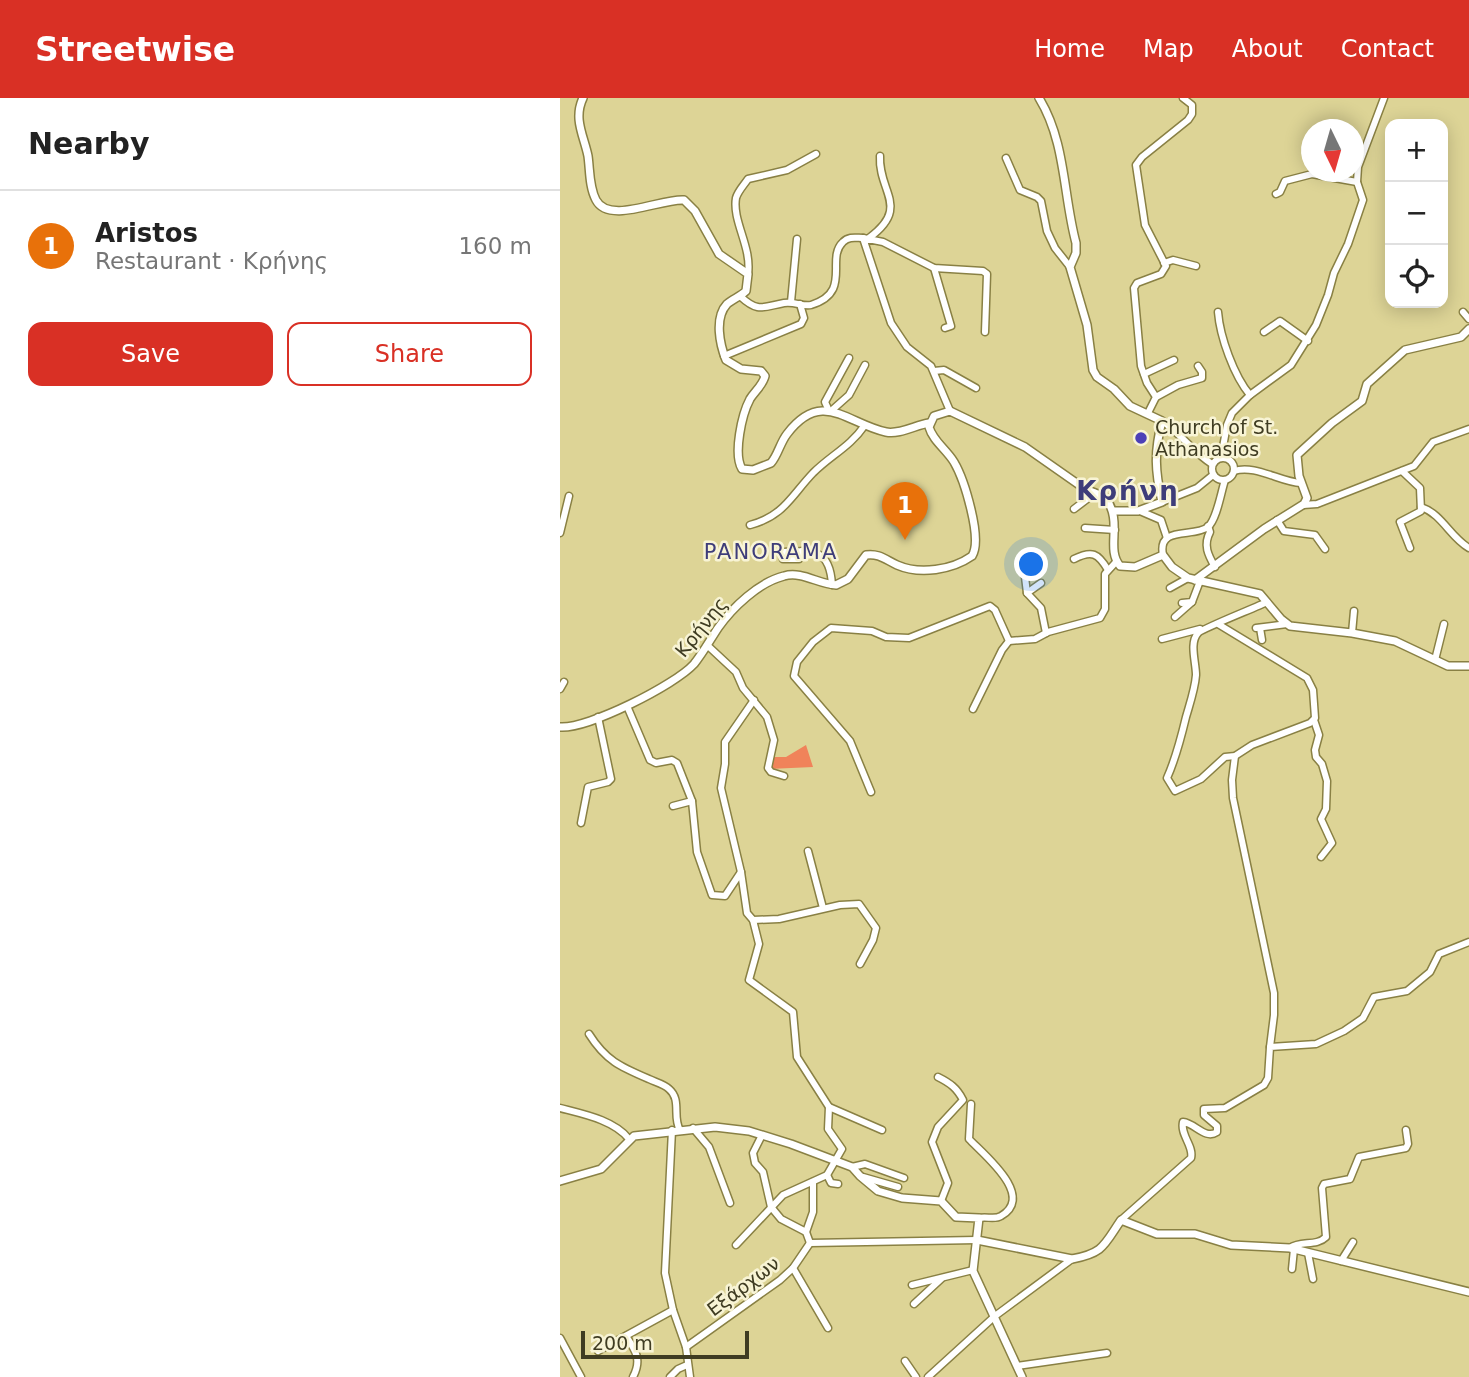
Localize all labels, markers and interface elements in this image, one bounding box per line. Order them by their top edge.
text: Streetwise [35,30,235,69]
text: Home [1034,35,1105,63]
text: Map [1143,35,1194,63]
text: About [1232,35,1303,63]
text: Contact [1341,35,1434,63]
north arrow [1301,119,1364,182]
map controls [1385,119,1448,308]
button: + [1385,119,1448,182]
text: Nearby [28,126,150,161]
button: − [1385,182,1448,245]
text: Aristos [95,218,198,248]
text: 1 [43,233,59,259]
text: 160 m [458,233,532,259]
button: locate [1385,245,1448,308]
text: Restaurant · Κρήνης [95,248,328,274]
button: Save [28,322,273,386]
button: Share [287,322,532,386]
place label: Church of St. Athanasios [1155,416,1278,460]
marker: Church of St. Athanasios [1133,430,1149,446]
district label: Κρήνη [1076,476,1180,506]
pin: 1 [882,482,928,540]
district label: PANORAMA [704,540,838,564]
your location [1014,547,1048,581]
street label: Κρήνης [670,593,732,661]
street label: Εξάρχων [703,1252,783,1320]
scale bar [581,1328,749,1360]
text: 200 m [592,1332,653,1354]

